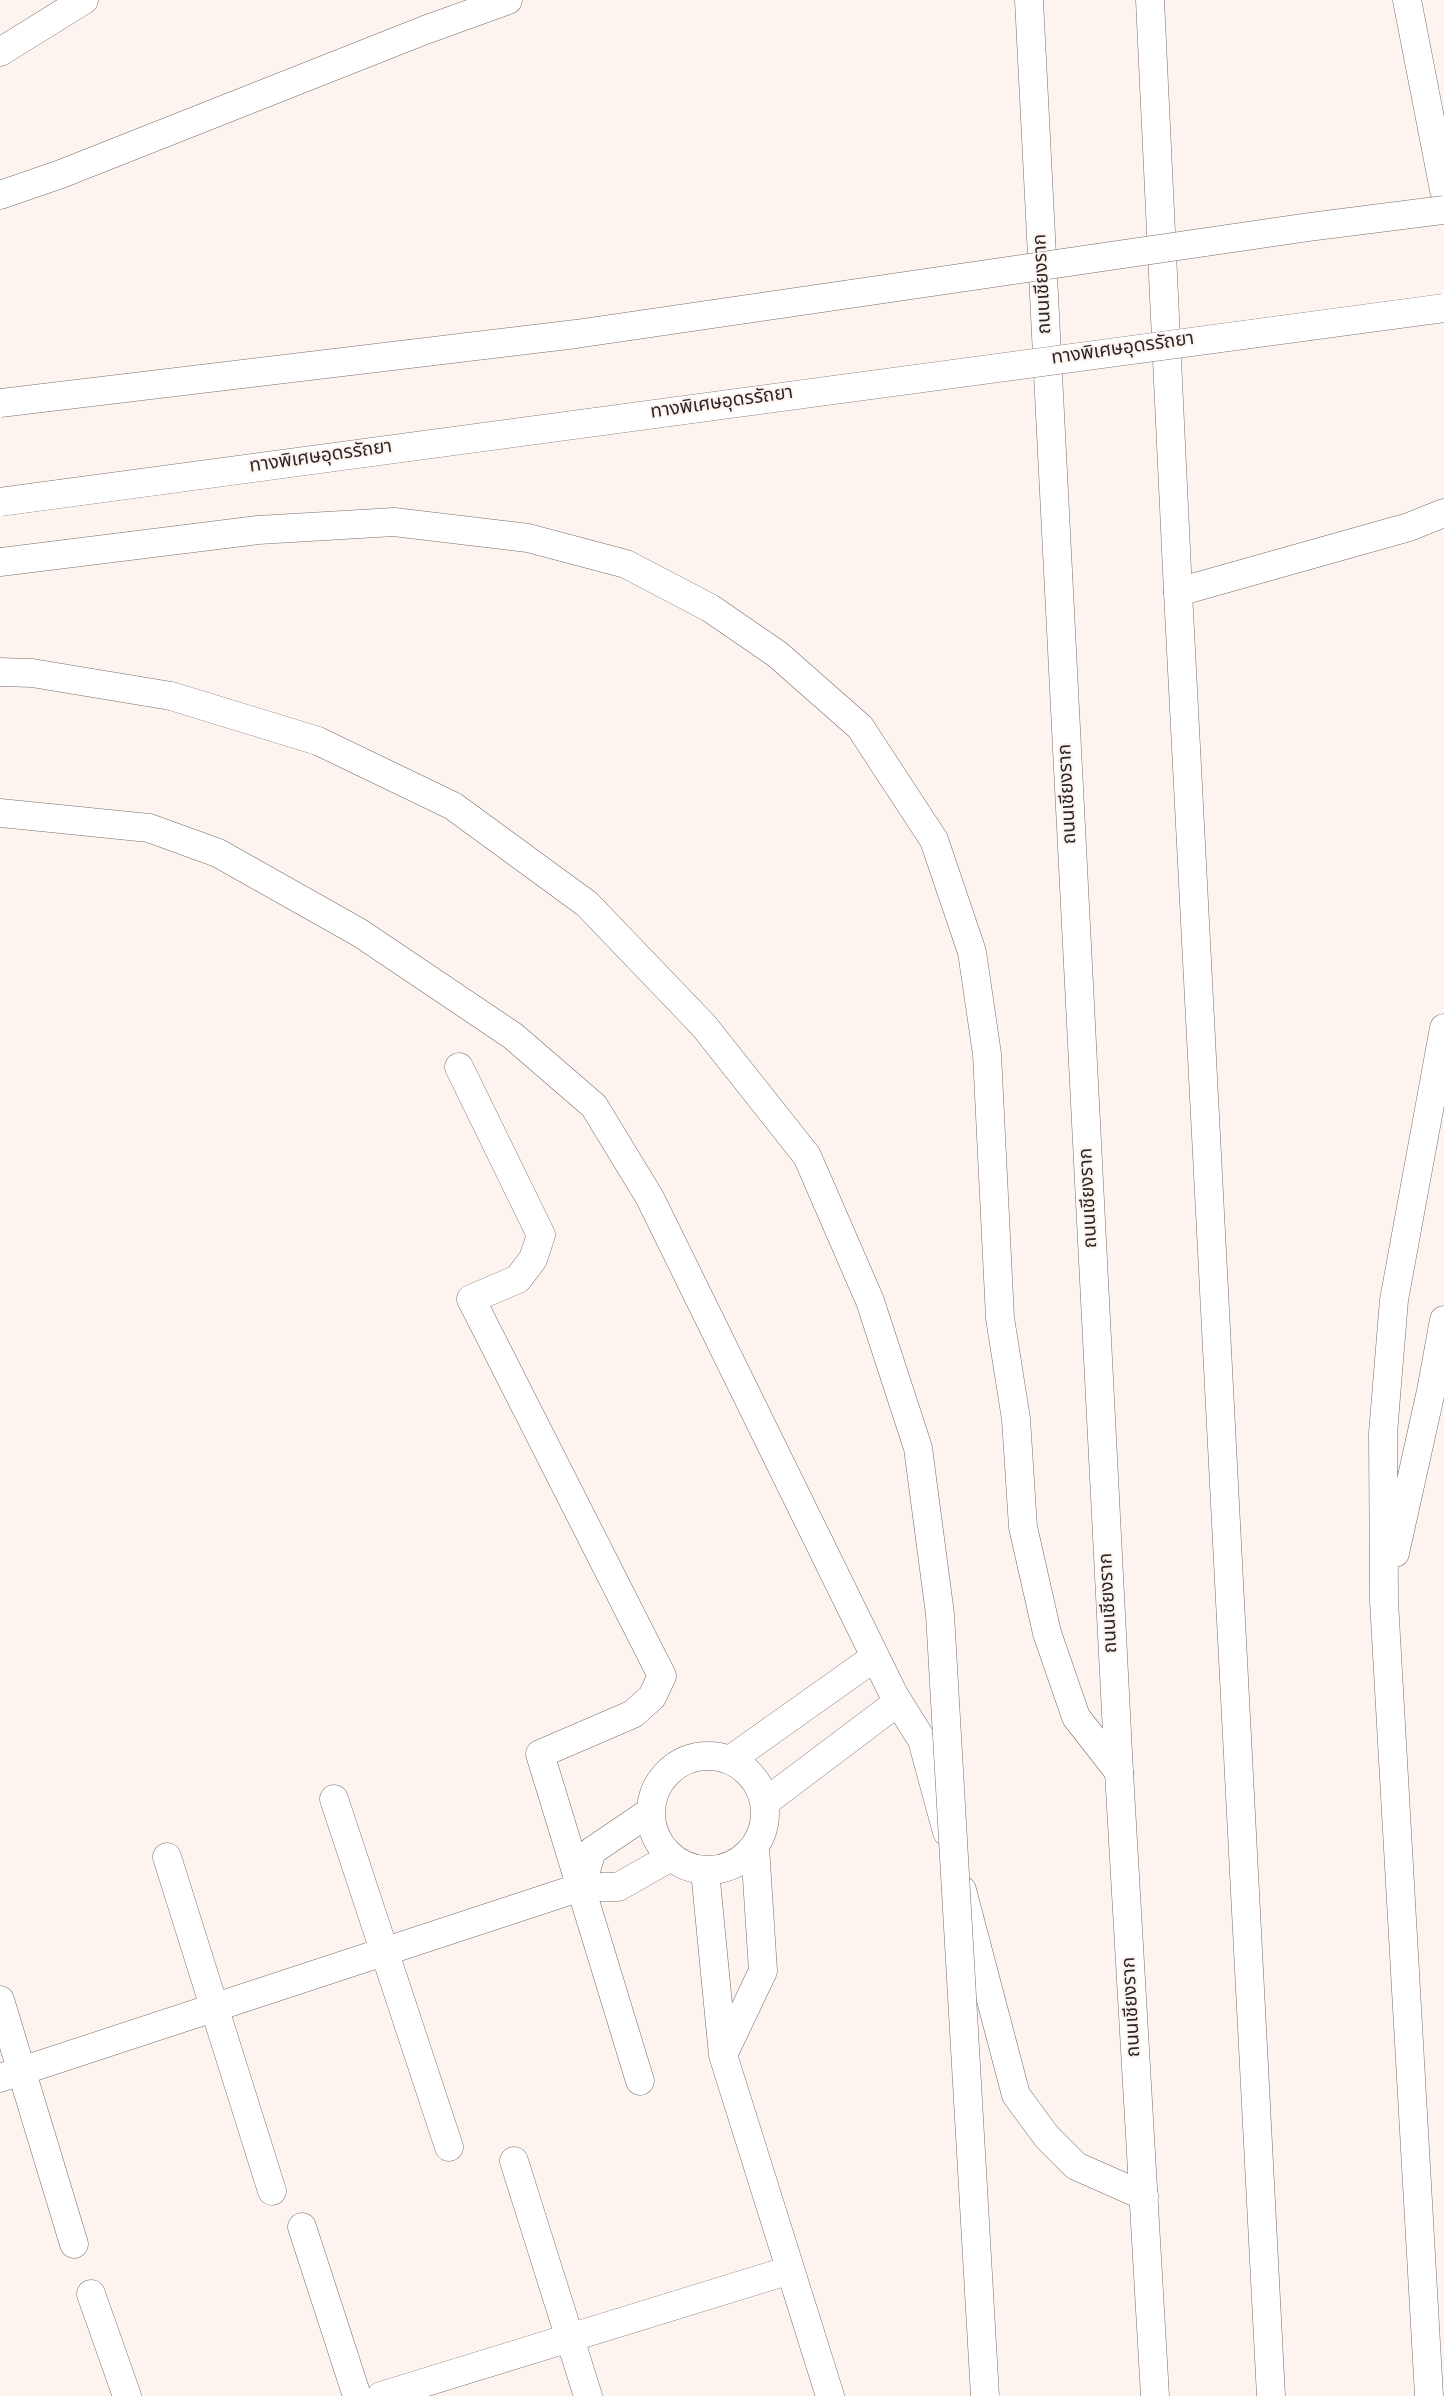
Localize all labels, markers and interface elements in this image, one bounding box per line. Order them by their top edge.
street label: ถนนเชียงราก [1030,233,1058,335]
street label: ทางพิเศษอุดรรัถยา [1050,329,1196,371]
street label: ทางพิเศษอุดรรัถยา [649,383,795,425]
street label: ทางพิเศษอุดรรัถยา [248,437,394,479]
street label: ถนนเชียงราก [1055,743,1083,845]
street label: ถนนเชียงราก [1076,1147,1104,1249]
street label: ถนนเชียงราก [1096,1552,1124,1654]
street label: ถนนเชียงราก [1119,1956,1147,2058]

